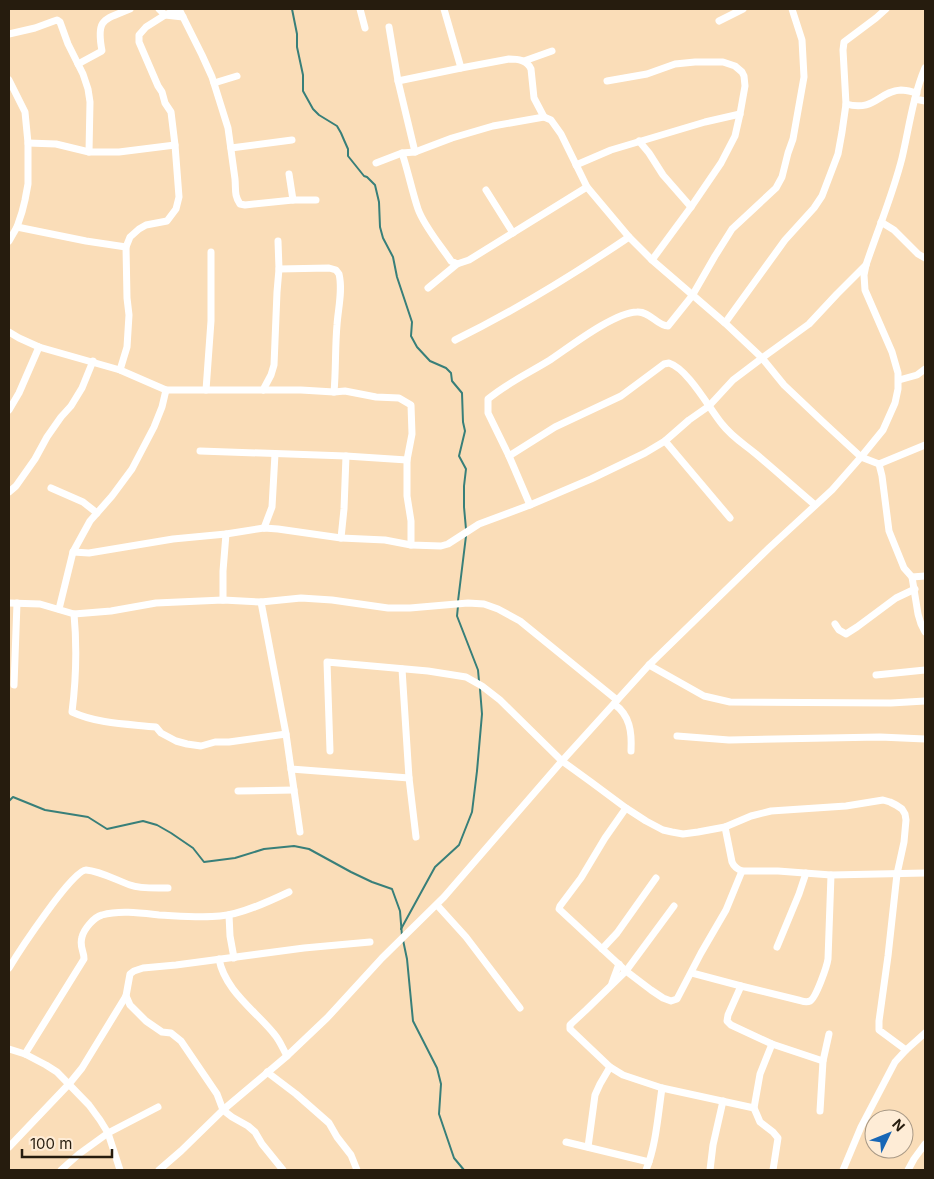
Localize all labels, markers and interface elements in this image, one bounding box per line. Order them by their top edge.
north arrow [864,1109,914,1159]
text: N [889,1115,909,1134]
scale bar [22,1126,112,1158]
text: 100 m [30,1134,72,1153]

